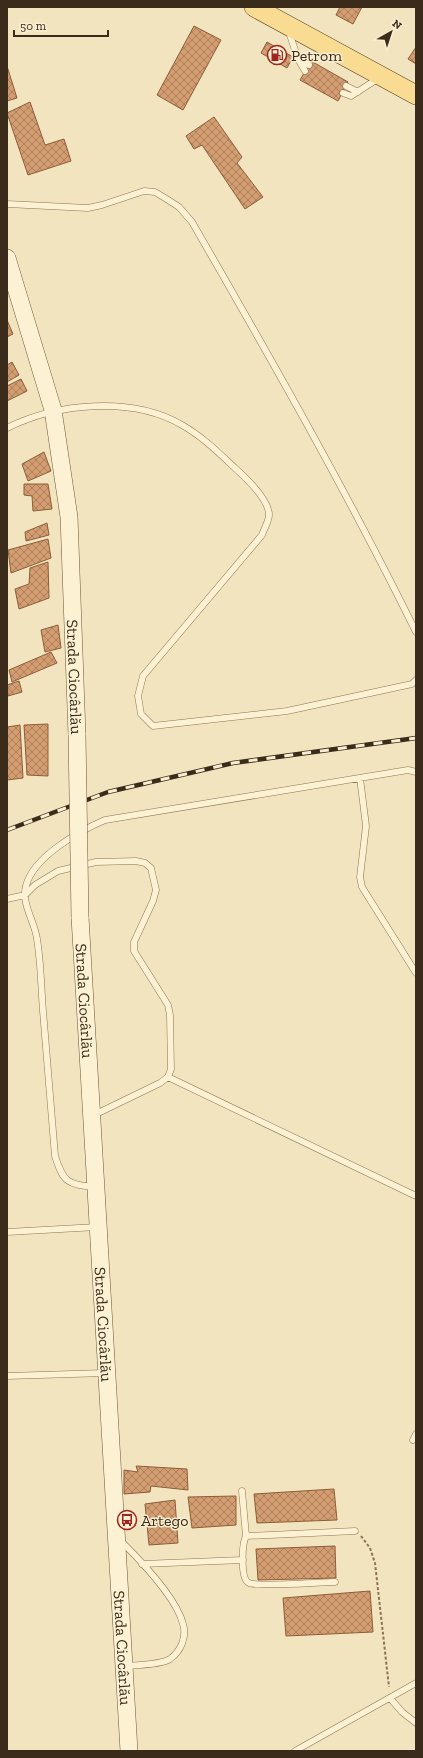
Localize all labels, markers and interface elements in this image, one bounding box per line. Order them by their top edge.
scale bar [14,12,108,38]
north arrow [371,12,411,52]
text: N [390,17,405,33]
text: 50 m [20,19,47,33]
fuel station icon: Petrom [266,44,288,66]
place label: Petrom [291,46,342,65]
street label: Strada Ciocârlău [63,619,86,735]
street label: Strada Ciocârlău [72,943,97,1059]
street label: Strada Ciocârlău [91,1266,116,1382]
bus stop icon: Artego [116,1509,138,1531]
place label: Artego [141,1511,189,1530]
street label: Strada Ciocârlău [110,1590,135,1706]

